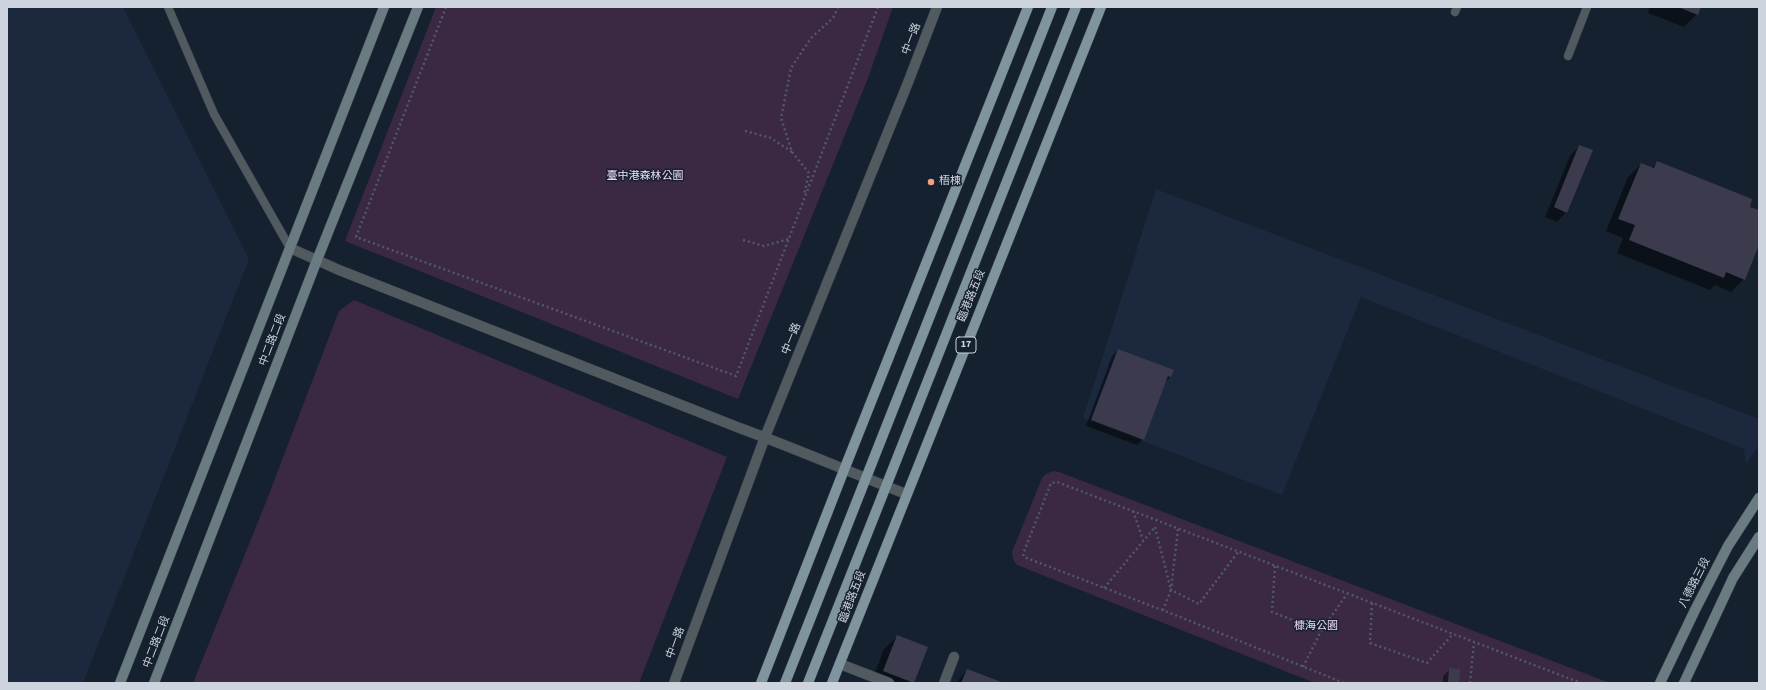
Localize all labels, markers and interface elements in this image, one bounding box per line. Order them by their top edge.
street label: 中一路 [900,21,924,57]
park label: 臺中港森林公園 [607,170,683,184]
place label: 梧棟 [939,175,961,189]
marker: 梧棟 [926,177,936,187]
street label: 臨港路五段 [956,268,988,324]
street label: 中二路二段 [257,312,289,368]
street label: 中一路 [780,321,804,357]
road number: 17 [956,337,976,353]
street label: 八德路三段 [1677,556,1713,610]
street label: 臨港路五段 [837,569,869,625]
street label: 中二路二段 [141,614,173,670]
park label: 槺海公園 [1294,620,1338,634]
street label: 中一路 [664,625,688,661]

